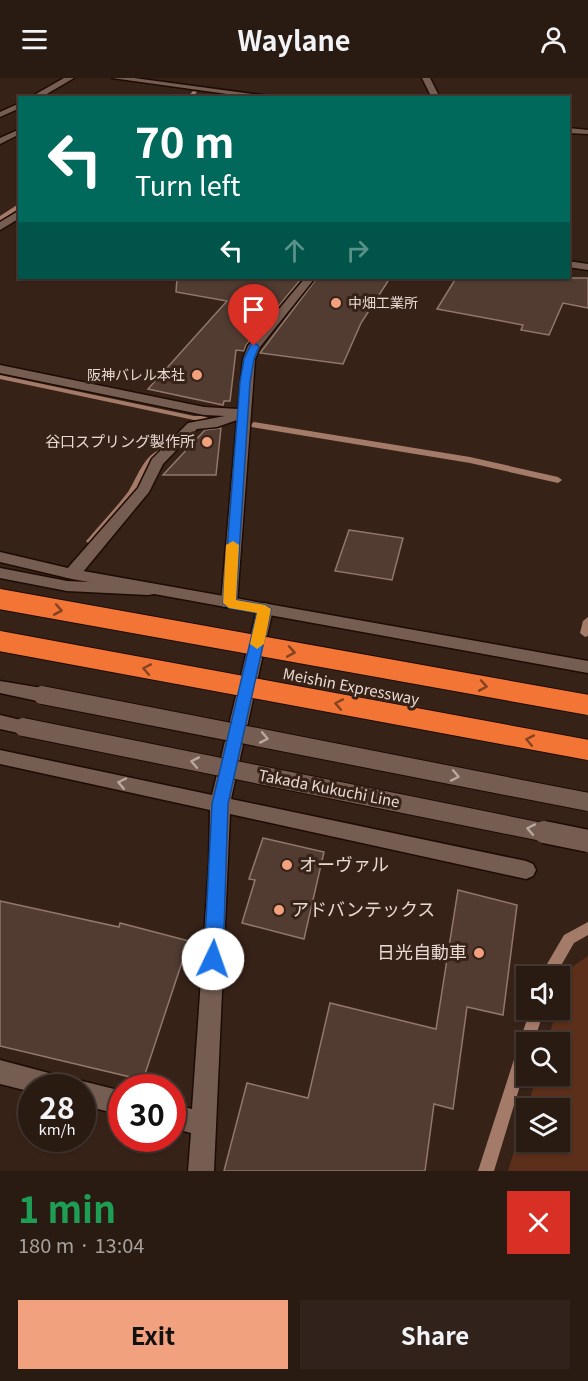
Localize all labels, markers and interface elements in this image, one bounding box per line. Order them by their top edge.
text: Waylane [237,20,351,59]
icon: menu [18,23,51,56]
icon: person [537,23,570,56]
text: 70 m [135,109,235,170]
icon: left [36,120,114,198]
text: Turn left [135,165,241,204]
icon: left [215,234,248,267]
icon: ahead [278,234,311,267]
icon: right [341,234,374,267]
pin [228,284,279,346]
place label: 中畑工業所 [348,292,418,312]
icon: arrive [237,293,270,326]
marker: 中畑工業所 [329,296,343,310]
place label: 阪神バレル本社 [87,364,185,384]
marker: 阪神バレル本社 [190,368,204,382]
place label: 谷口スプリング製作所 [45,430,195,451]
marker: 谷口スプリング製作所 [200,435,214,449]
one-way arrow [53,603,62,615]
one-way arrow [286,645,296,657]
street label: Meishin Expressway [281,662,421,709]
one-way arrow [142,663,152,675]
one-way arrow [477,679,487,692]
one-way arrow [334,698,344,711]
one-way arrow [259,731,269,744]
one-way arrow [526,734,536,747]
one-way arrow [191,756,201,769]
street label: Takada Kukuchi Line [257,764,402,812]
one-way arrow [450,769,460,782]
one-way arrow [117,777,127,790]
one-way arrow [526,823,536,836]
place label: オーヴァル [299,850,389,876]
marker: オーヴァル [280,858,294,872]
place label: アドバンテックス [291,895,435,921]
marker: アドバンテックス [272,903,286,917]
position arrow [181,927,245,991]
place label: 日光自動車 [377,938,467,964]
marker: 日光自動車 [472,946,486,960]
map controls [516,966,570,1152]
button: sound [516,966,570,1020]
button: search [516,1032,570,1086]
speed limit sign: 30 [108,1074,186,1152]
text: 28 [39,1084,75,1128]
button: layers [516,1098,570,1152]
text: km/h [38,1118,76,1139]
text: 1 min [18,1181,116,1233]
button: close [507,1191,570,1254]
text: 180 m · 13:04 [18,1230,144,1259]
button: Exit [18,1300,288,1369]
button: Share [300,1300,570,1369]

